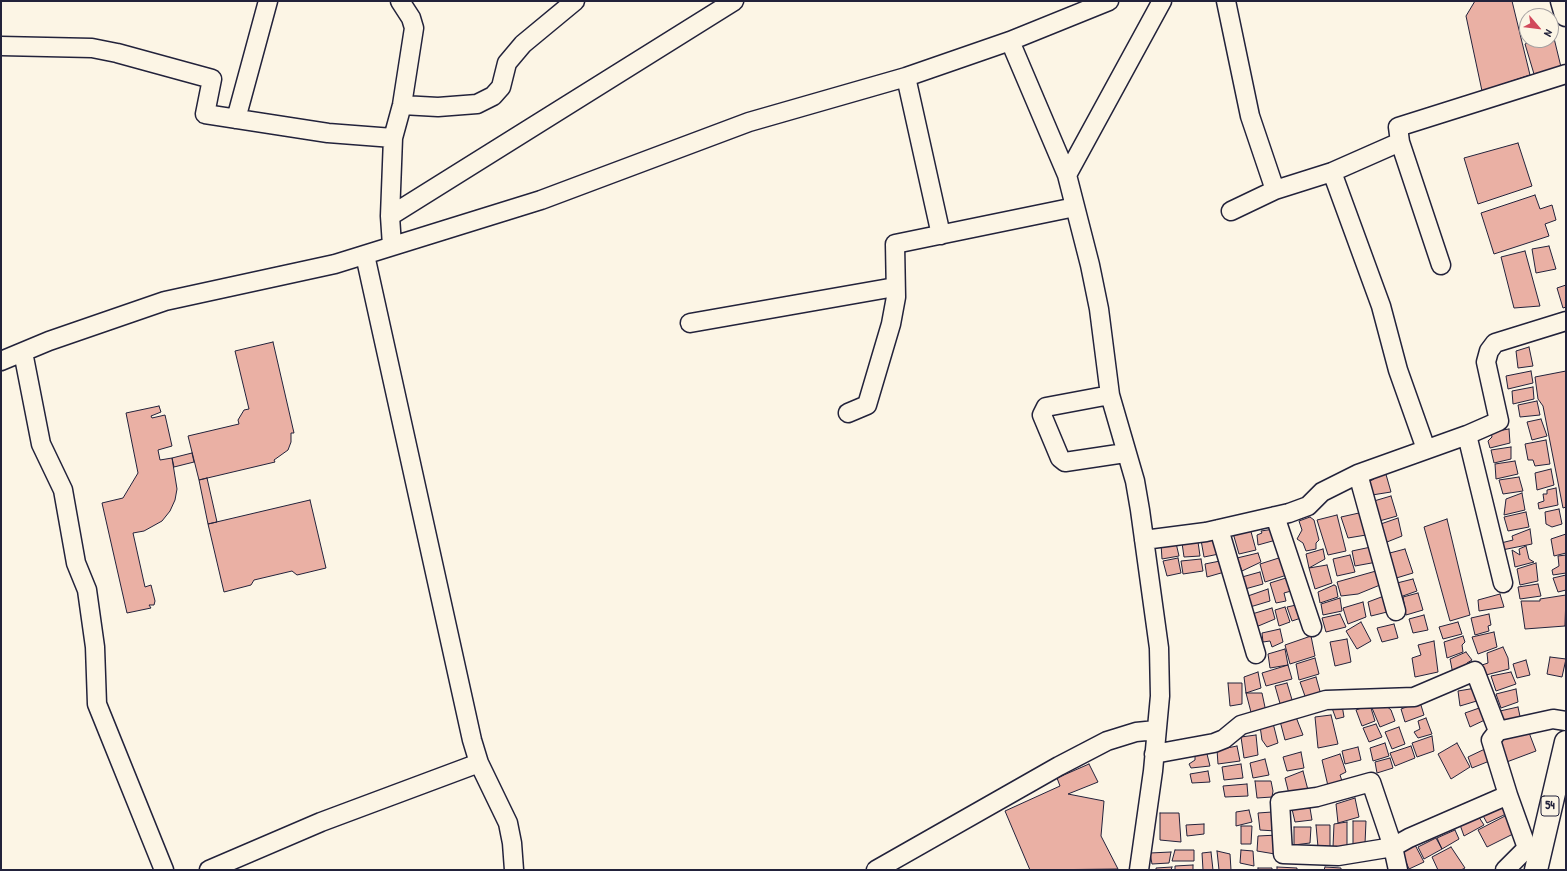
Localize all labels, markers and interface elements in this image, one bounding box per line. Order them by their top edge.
north arrow [1519,8,1559,48]
text: N [1541,27,1556,39]
road number: 54 [1541,796,1559,816]

